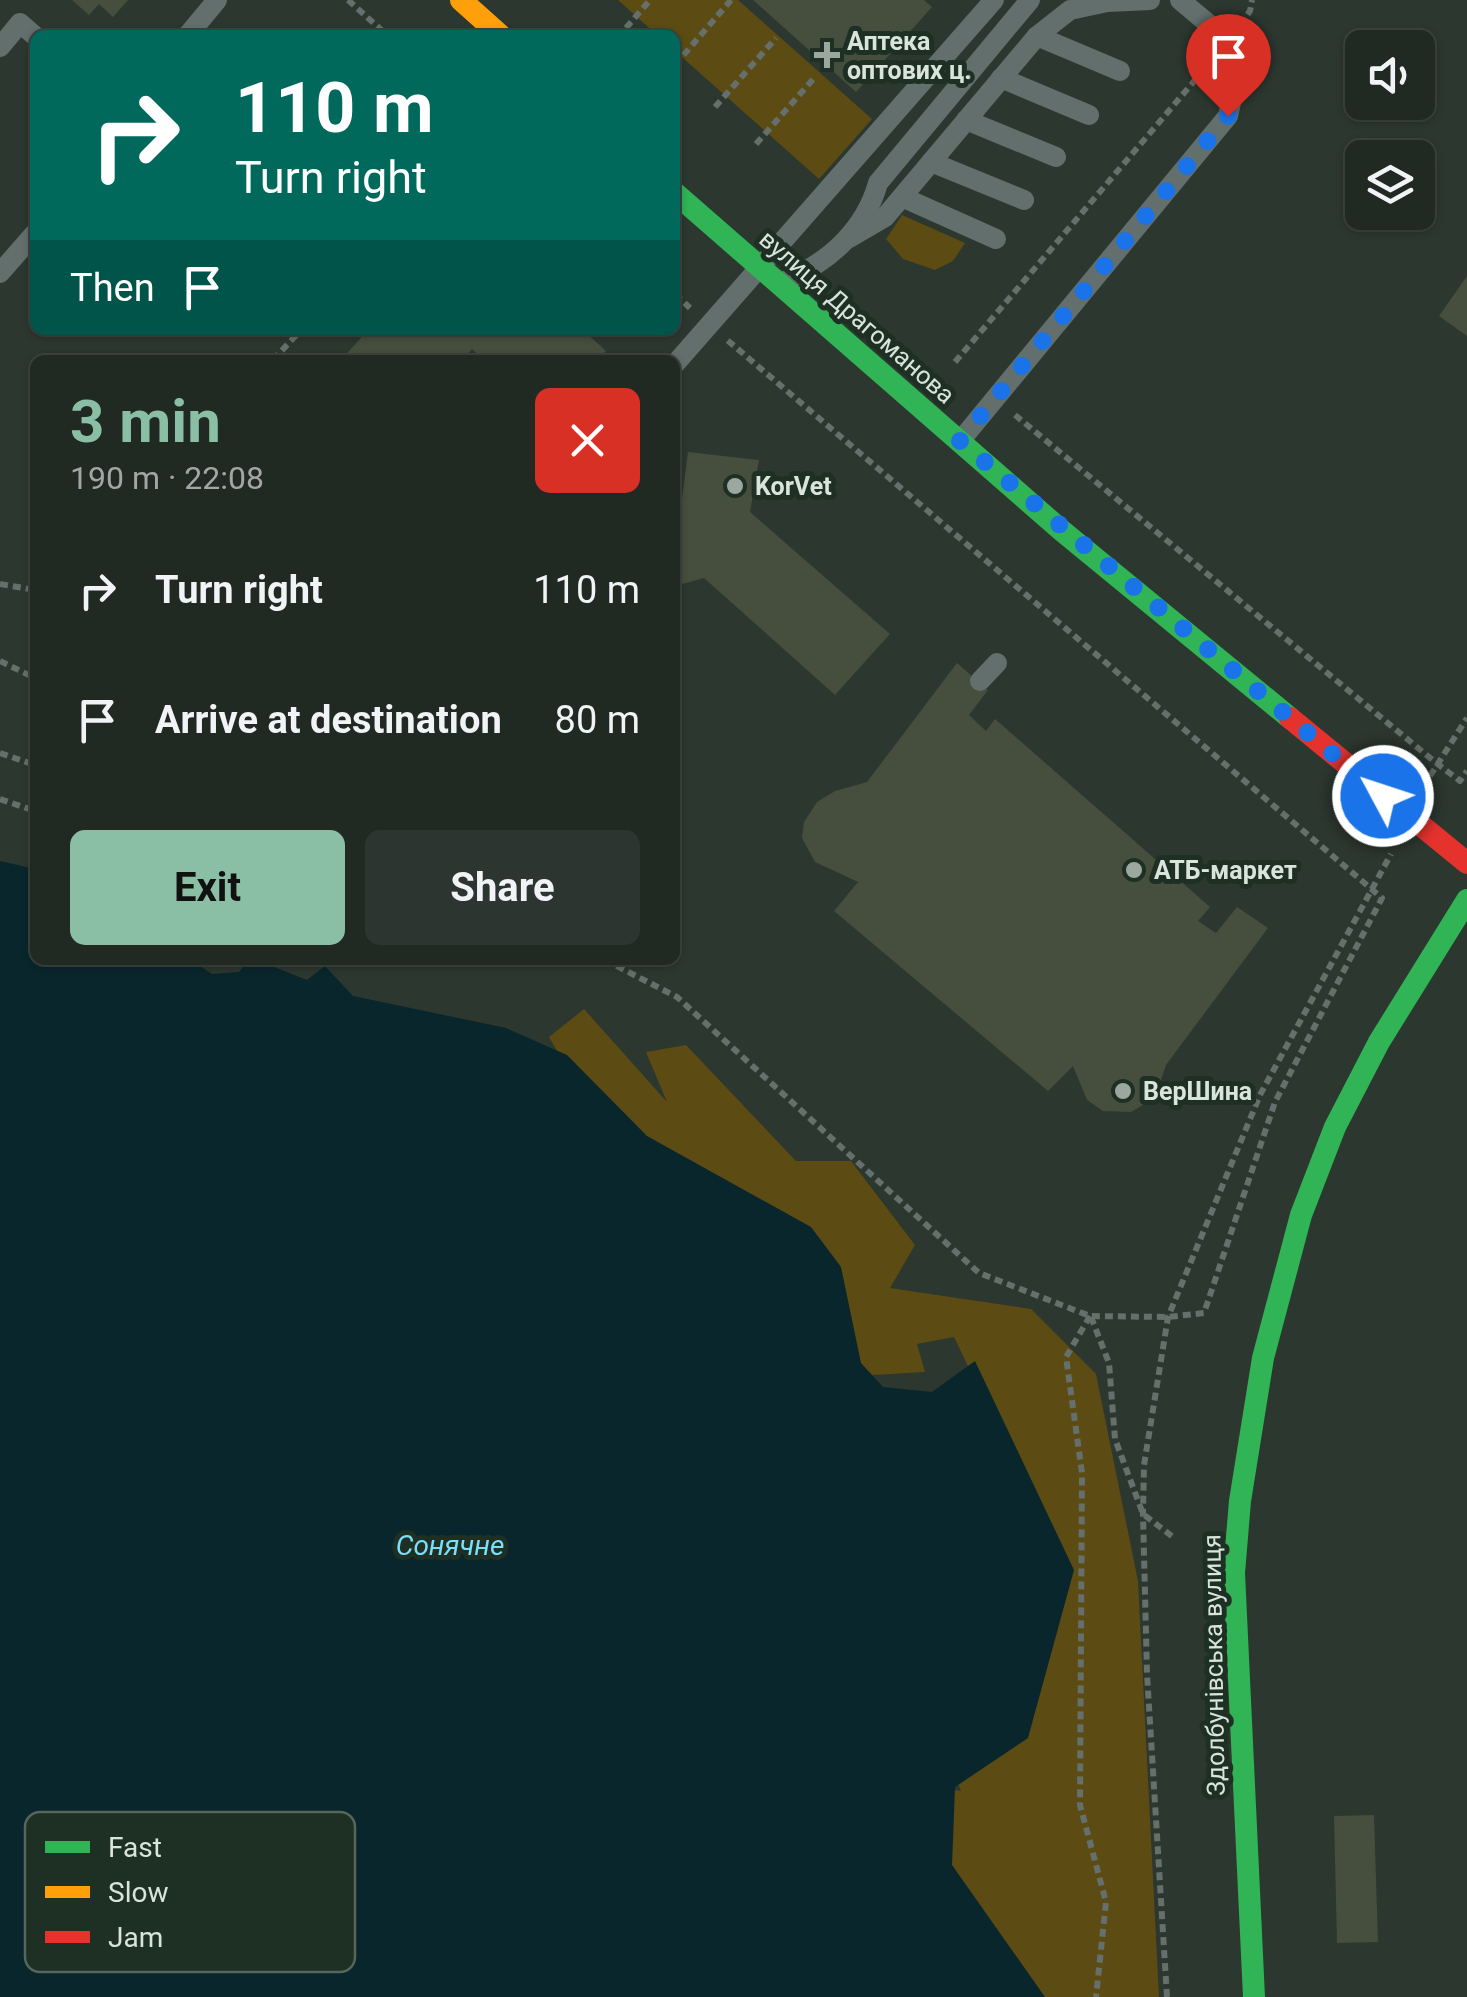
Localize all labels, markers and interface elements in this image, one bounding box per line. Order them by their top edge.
pin [1186,14,1271,117]
place label: Аптека оптових ц. [847,27,971,85]
icon: arrive [1201,29,1256,84]
map controls [1345,30,1435,230]
button: sound [1345,30,1435,120]
marker: Аптека оптових ц. [816,44,838,66]
text: 110 m [235,67,434,149]
icon: right [70,70,200,200]
button: layers [1345,140,1435,230]
text: Turn right [235,151,427,204]
street label: вулиця Драгоманова [754,224,960,410]
icon: arrive [175,260,230,315]
text: Then [70,266,155,310]
text: 3 min [70,386,221,457]
button: close [535,388,640,493]
text: 190 m · 22:08 [70,459,264,497]
place label: KorVet [755,472,832,501]
marker: KorVet [724,475,746,497]
icon: right [70,563,125,618]
text: Turn right [155,568,323,612]
text: 110 m [533,568,640,612]
icon: arrive [70,693,125,748]
text: Arrive at destination [155,698,502,742]
text: 80 m [555,698,640,742]
position arrow [1331,744,1435,848]
button: Exit [70,830,345,945]
button: Share [365,830,640,945]
place label: АТБ-маркет [1154,856,1297,885]
marker: АТБ-маркет [1123,859,1145,881]
place label: ВерШина [1143,1077,1252,1106]
marker: ВерШина [1112,1080,1134,1102]
water label: Сонячне [396,1529,504,1562]
street label: Здолбунівська вулиця [1197,1534,1231,1796]
legend [25,1812,355,1972]
text: Fast [108,1831,162,1864]
text: Slow [108,1876,168,1909]
text: Jam [108,1921,163,1954]

